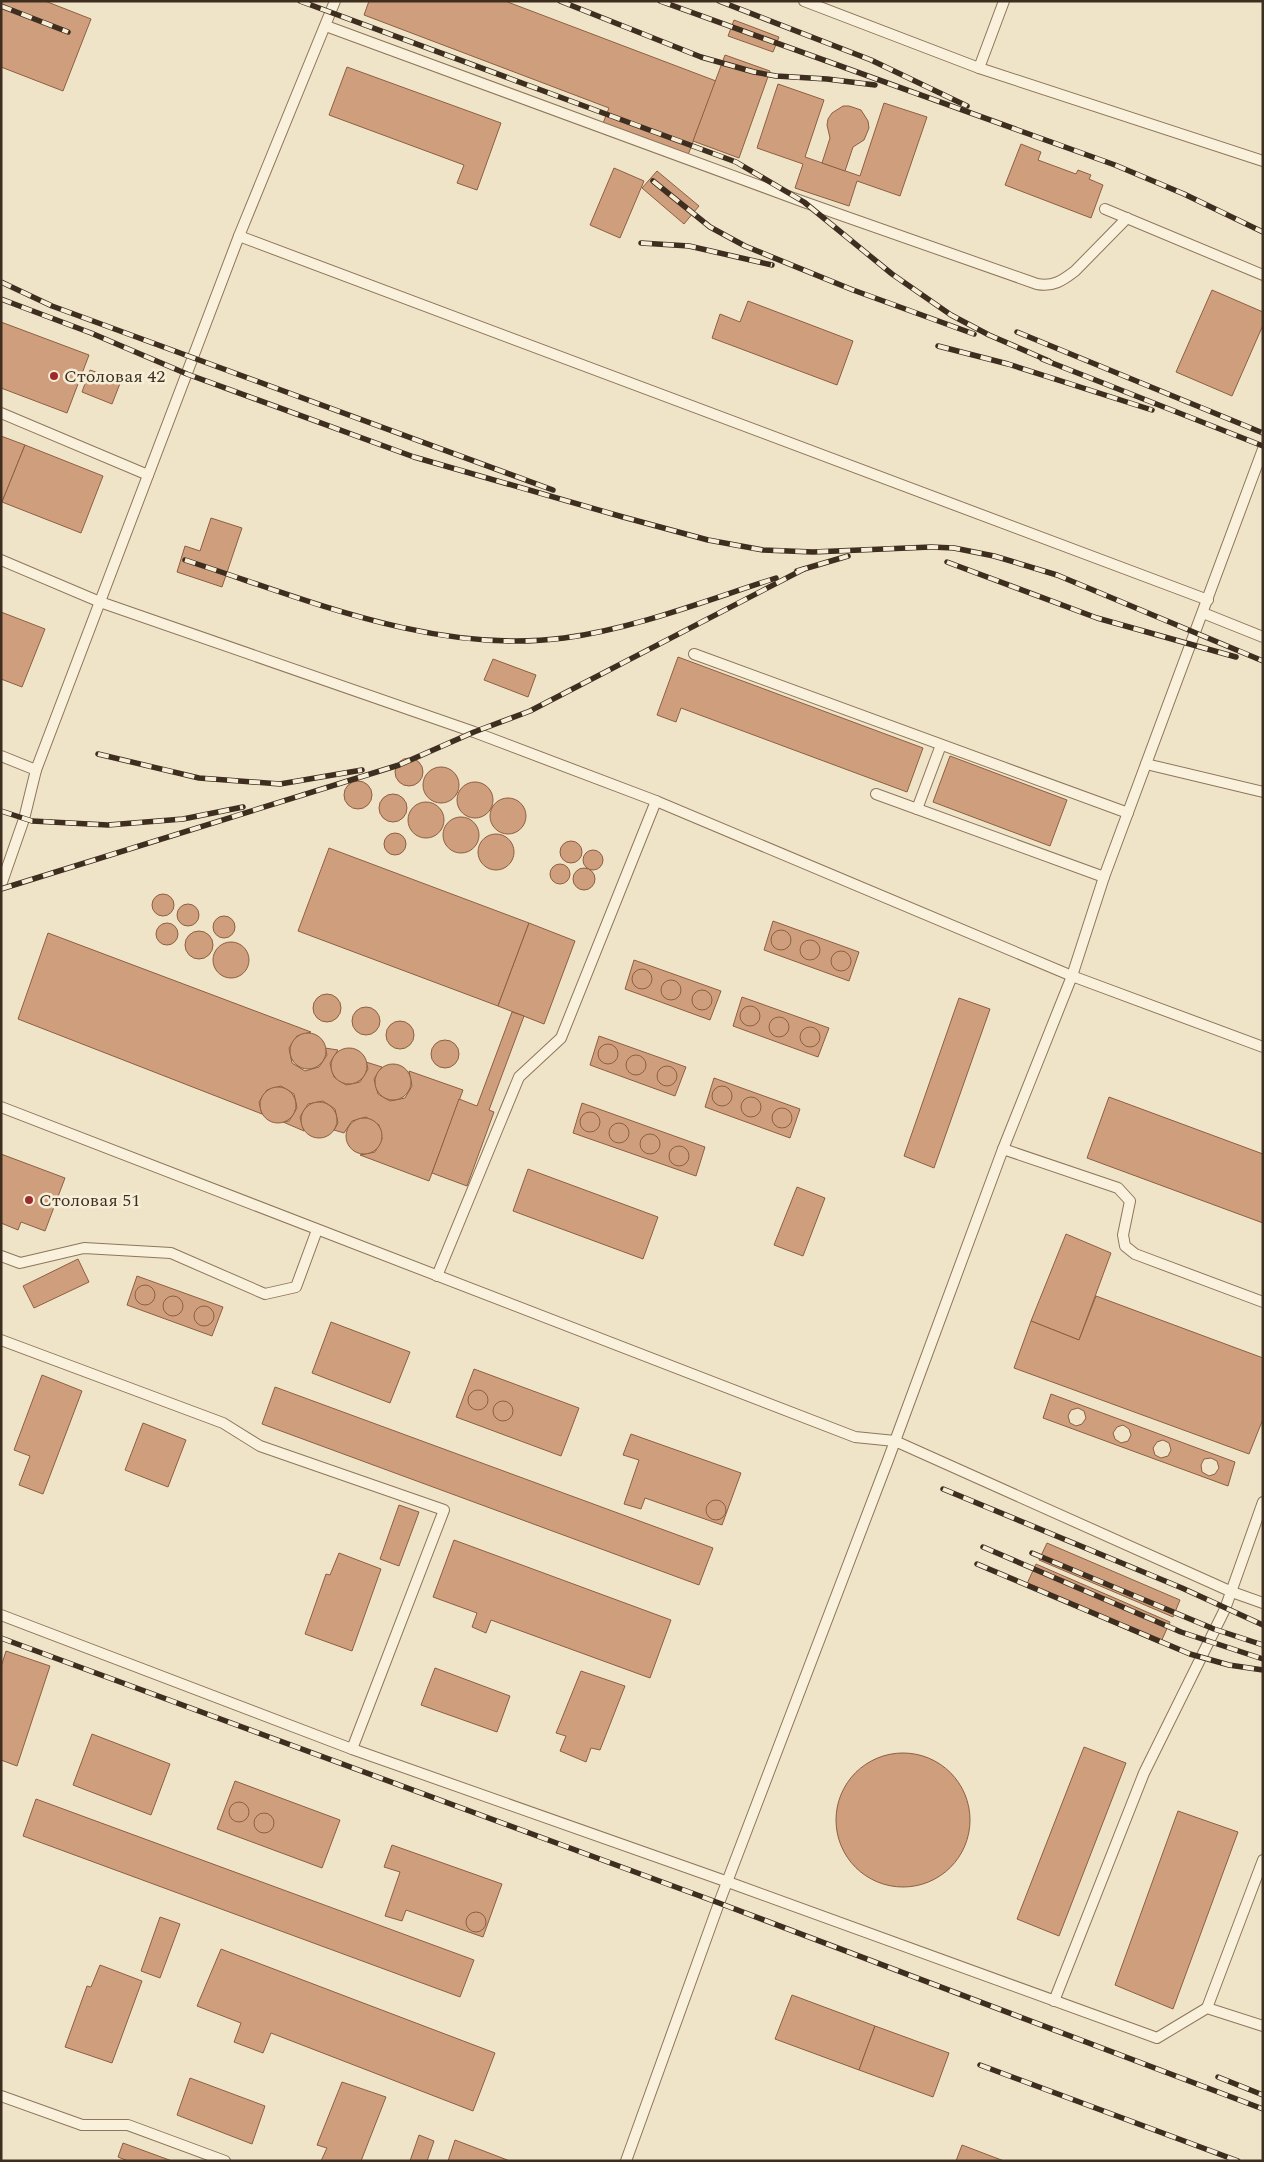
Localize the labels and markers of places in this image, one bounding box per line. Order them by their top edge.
place label: Столовая 42 [64,363,165,390]
marker: Столовая 42 [48,370,60,382]
place label: Столовая 51 [39,1187,140,1214]
marker: Столовая 51 [23,1194,35,1206]

